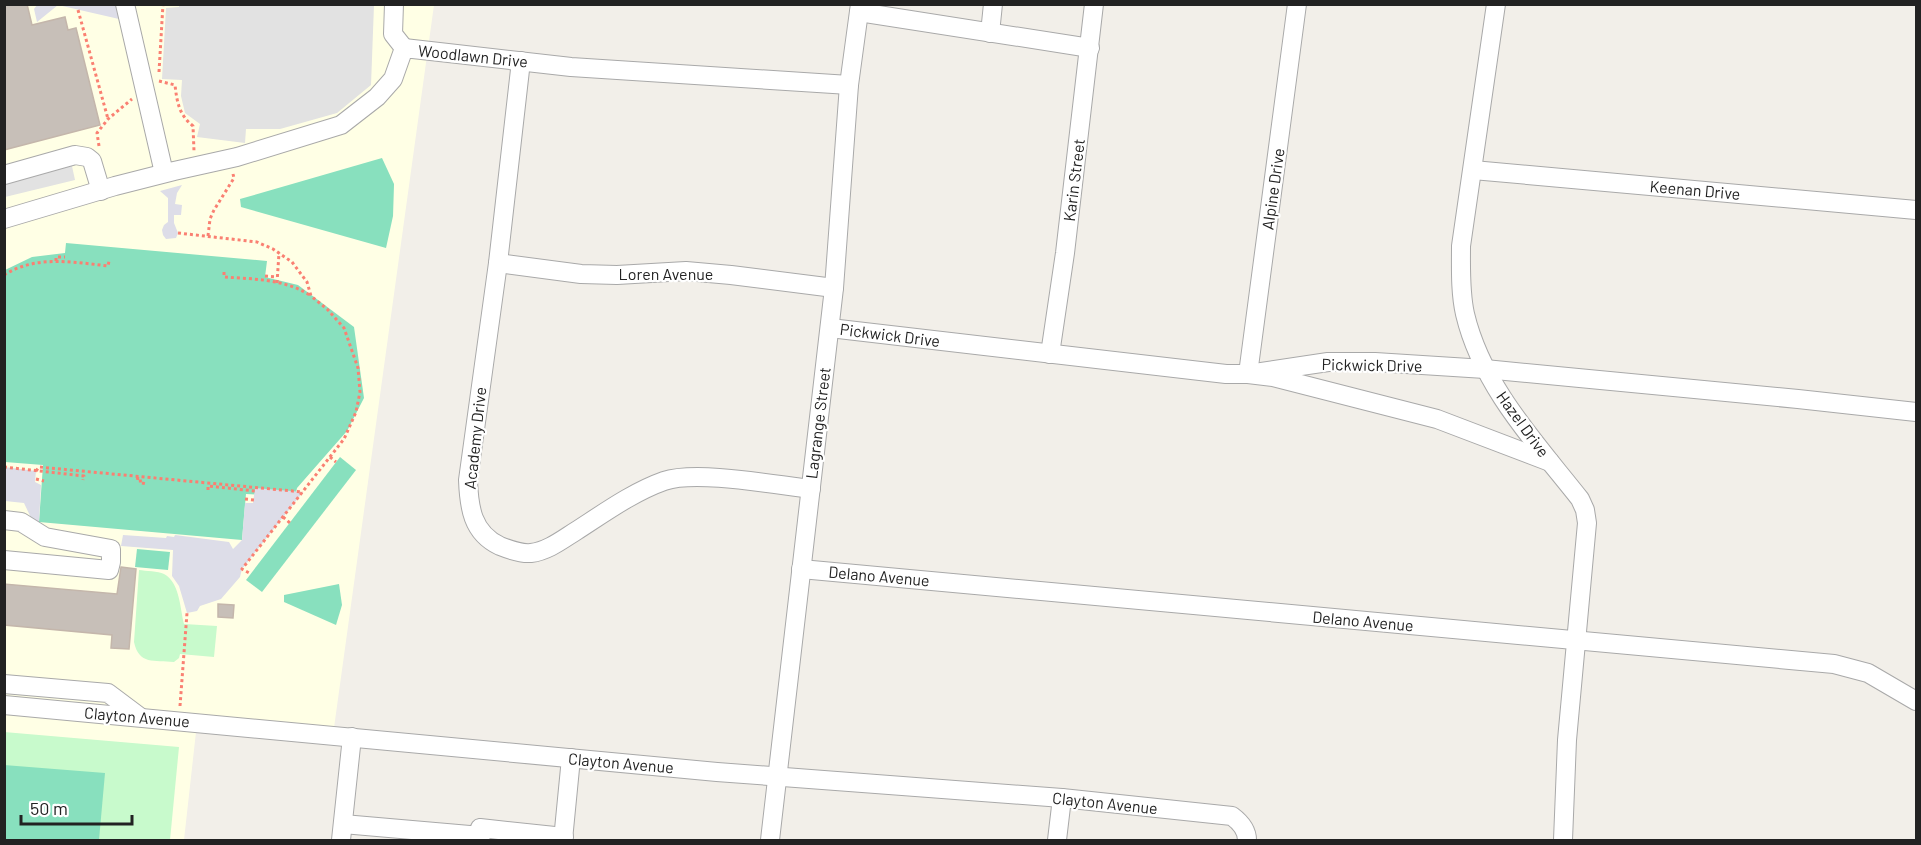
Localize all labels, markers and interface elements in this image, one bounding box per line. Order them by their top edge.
street label: Woodlawn Drive [417,40,529,71]
street label: Karin Street [1059,137,1088,222]
street label: Alpine Drive [1257,147,1288,231]
street label: Keenan Drive [1649,176,1741,203]
street label: Loren Avenue [619,264,713,283]
street label: Pickwick Drive [839,319,941,350]
street label: Pickwick Drive [1321,354,1423,375]
street label: Lagrange Street [801,366,834,480]
street label: Academy Drive [460,386,489,490]
street label: Hazel Drive [1493,387,1554,460]
street label: Delano Avenue [828,562,930,589]
street label: Delano Avenue [1312,607,1414,634]
street label: Clayton Avenue [84,702,191,731]
street label: Clayton Avenue [568,748,675,777]
scale bar [21,788,132,826]
street label: Clayton Avenue [1051,788,1159,817]
text: 50 m [30,797,68,819]

